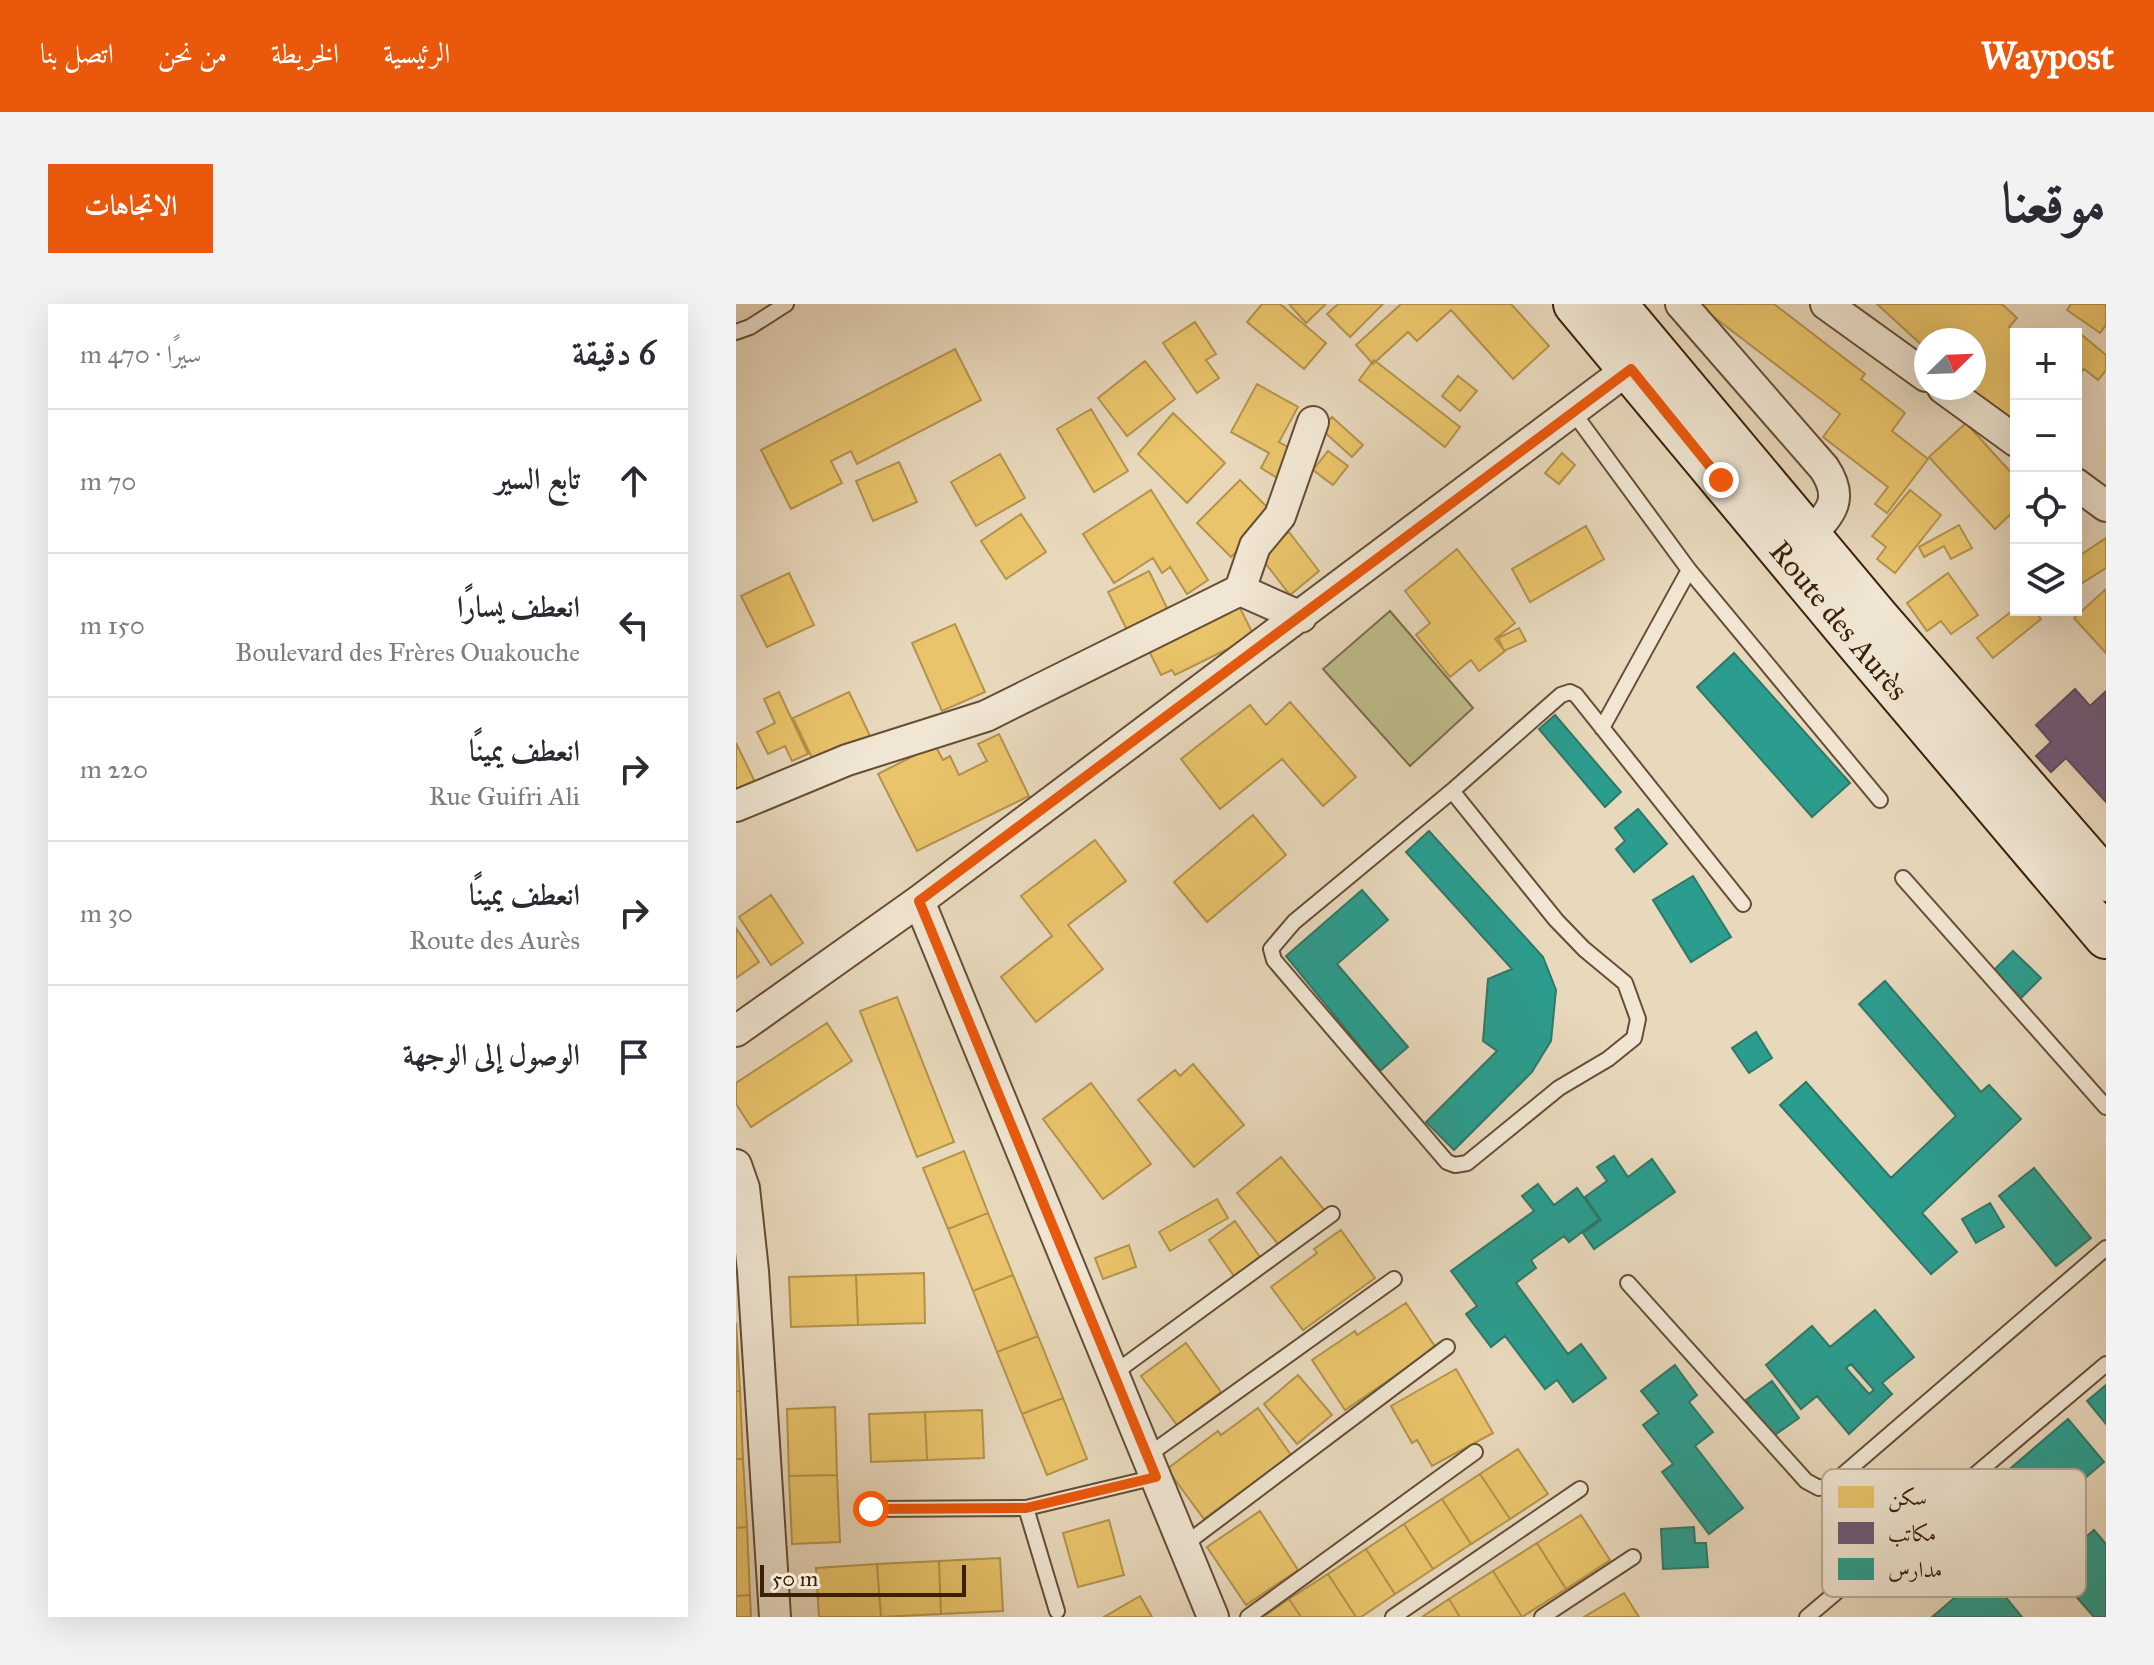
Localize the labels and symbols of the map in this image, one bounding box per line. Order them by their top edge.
north arrow [1914,328,1986,400]
route end [1703,462,1739,498]
street label: Route des Aurès [1762,533,1916,708]
legend [1822,1469,2086,1597]
text: سكن [1888,1484,1927,1513]
route start [853,1491,889,1527]
text: مكاتب [1888,1520,1936,1547]
text: مدارس [1888,1556,1942,1583]
scale bar [760,1561,966,1597]

